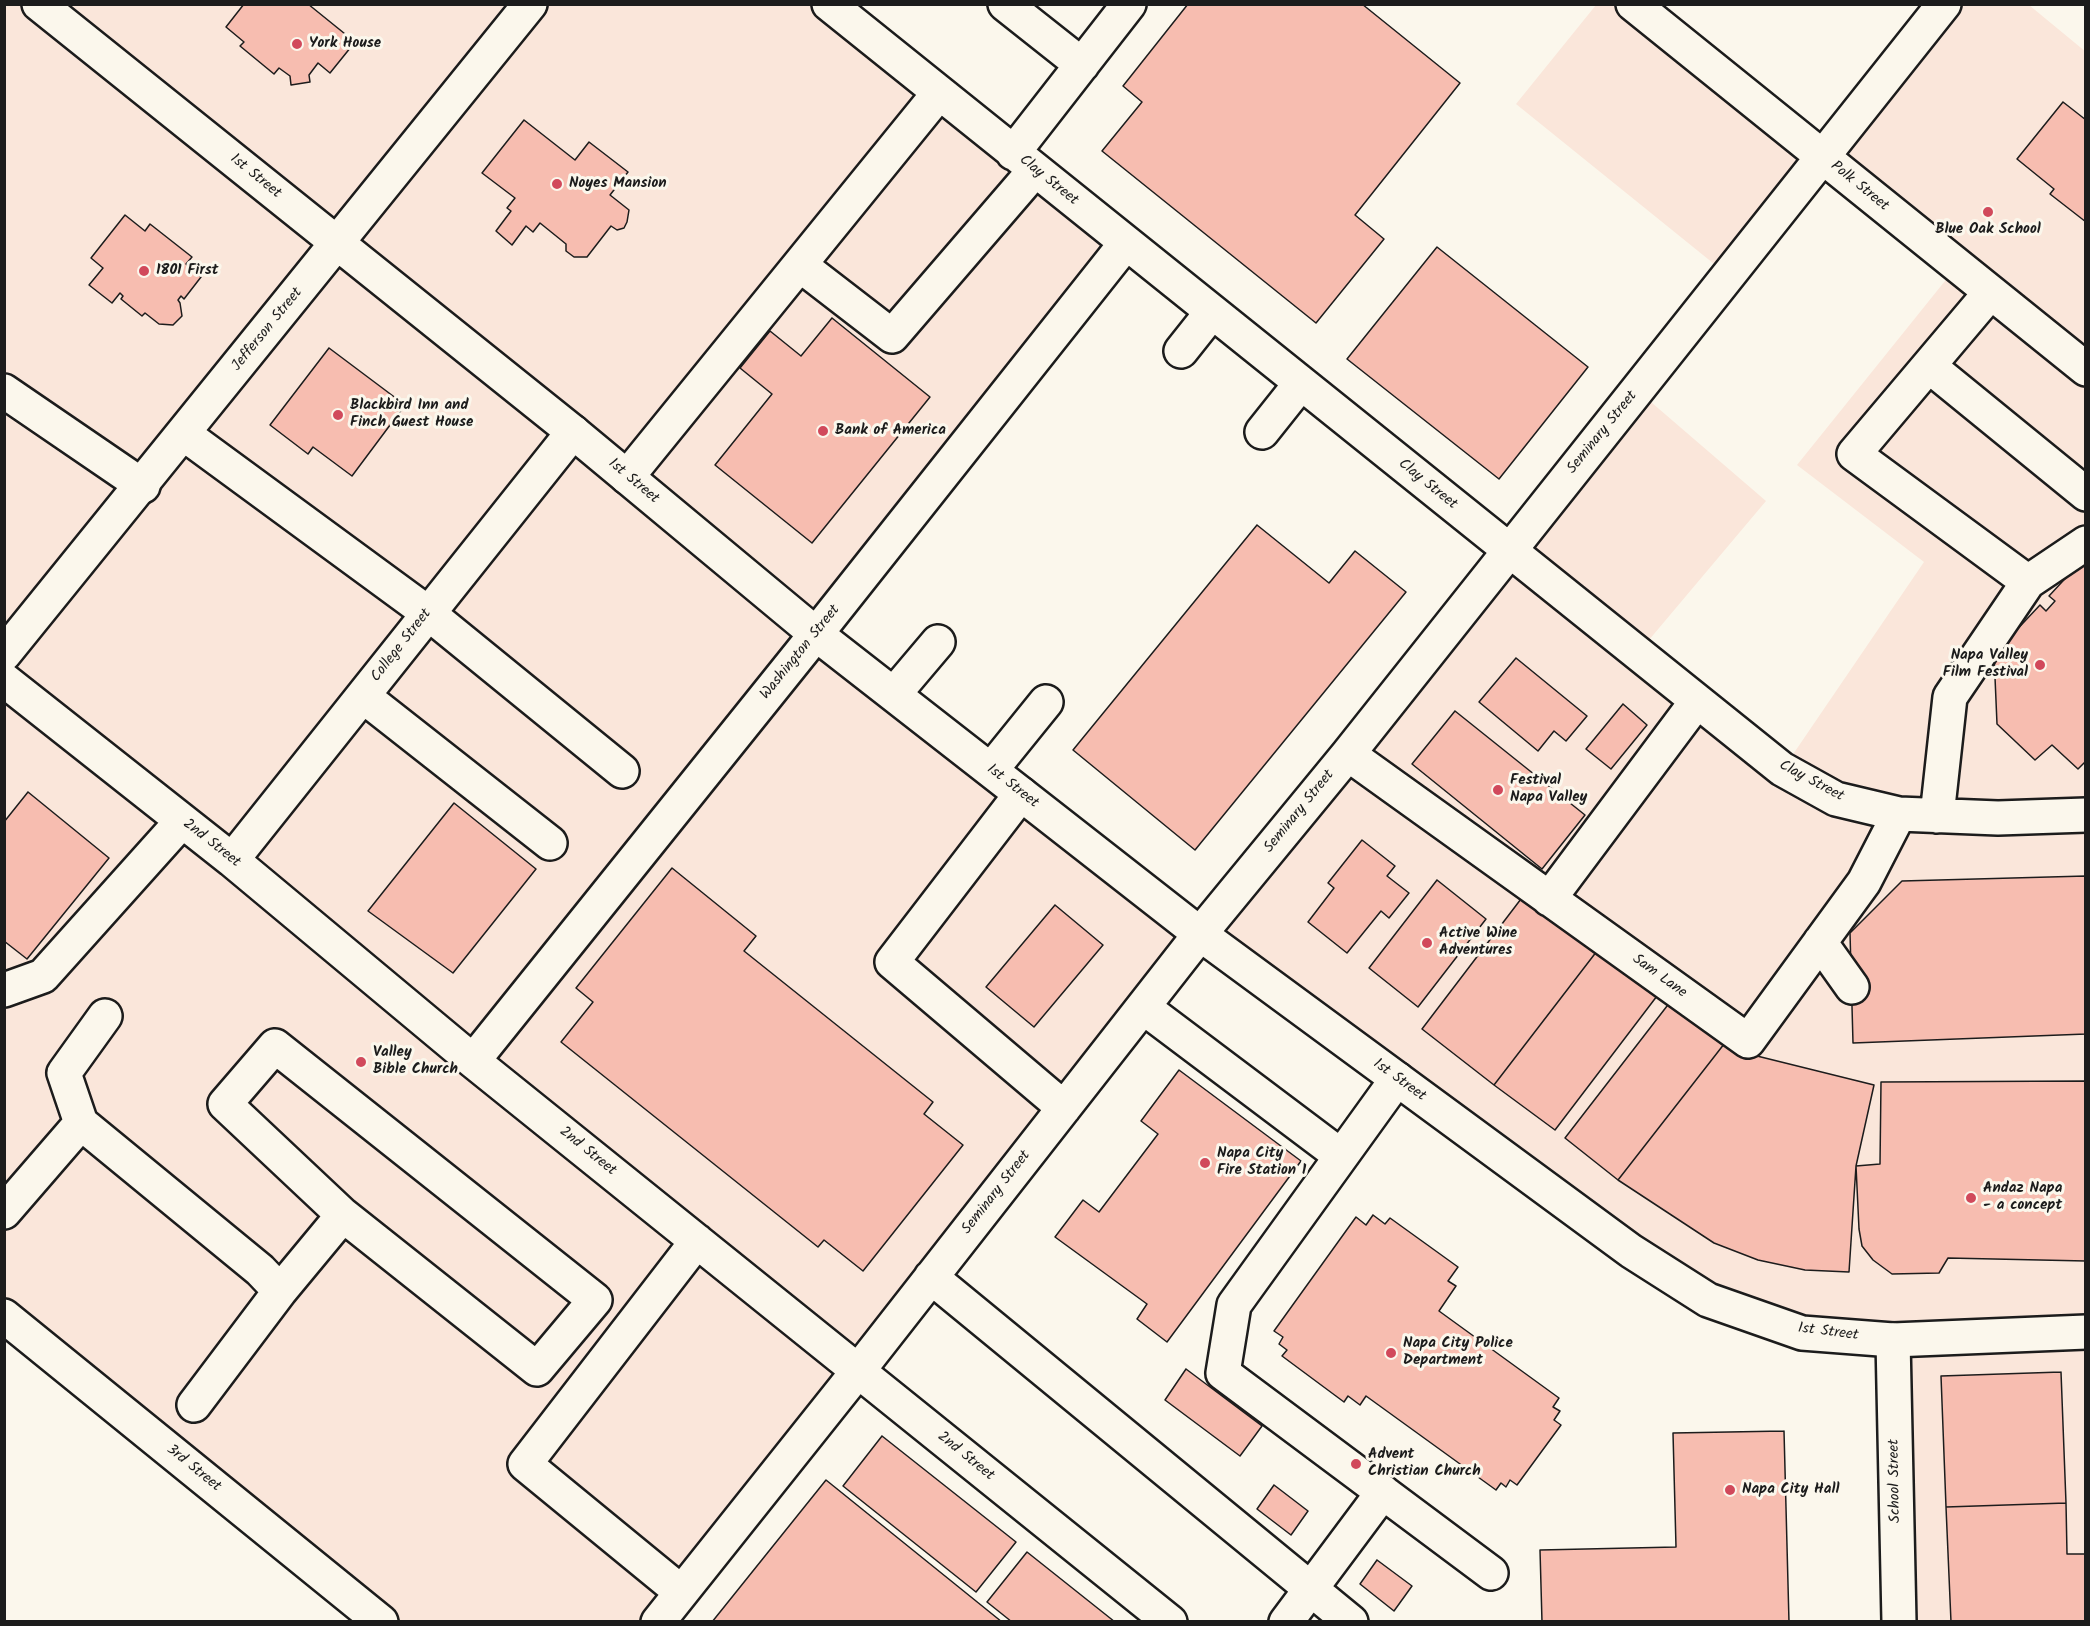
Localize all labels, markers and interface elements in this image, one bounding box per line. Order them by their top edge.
place label: York House [309,35,381,53]
marker: York House [290,37,304,51]
street label: 1st Street [226,151,284,203]
street label: Clay Street [1015,152,1081,210]
street label: Polk Street [1826,158,1892,216]
place label: Noyes Mansion [569,175,667,193]
marker: Noyes Mansion [550,177,564,191]
marker: Blue Oak School [1981,205,1995,219]
place label: Blue Oak School [1935,221,2041,239]
place label: 1801 First [156,262,219,280]
marker: 1801 First [137,264,151,278]
street label: Jefferson Street [229,285,307,375]
street label: Seminary Street [1564,388,1642,478]
place label: Blackbird Inn and Finch Guest House [350,397,473,432]
marker: Blackbird Inn and Finch Guest House [331,408,345,422]
place label: Bank of America [835,422,946,440]
marker: Bank of America [816,424,830,438]
street label: 1st Street [604,456,662,508]
street label: Clay Street [1394,456,1460,514]
street label: Washington Street [757,602,845,704]
street label: College Street [368,606,436,686]
place label: Napa Valley Film Festival [1943,647,2028,682]
marker: Napa Valley Film Festival [2033,658,2047,672]
street label: Clay Street [1776,757,1846,807]
street label: 1st Street [982,761,1042,813]
street label: Seminary Street [1261,767,1339,857]
place label: Festival Napa Valley [1510,772,1587,807]
marker: Festival Napa Valley [1491,783,1505,797]
street label: 2nd Street [179,816,243,872]
place label: Active Wine Adventures [1439,925,1517,960]
marker: Active Wine Adventures [1420,936,1434,950]
street label: Sam Lane [1628,951,1690,1003]
place label: Valley Bible Church [373,1044,458,1079]
marker: Valley Bible Church [354,1055,368,1069]
street label: 1st Street [1369,1056,1429,1106]
street label: 2nd Street [555,1124,619,1180]
place label: Napa City Fire Station 1 [1217,1145,1306,1180]
street label: Seminary Street [959,1148,1035,1238]
marker: Napa City Fire Station 1 [1198,1156,1212,1170]
place label: Andaz Napa - a concept [1983,1180,2062,1215]
marker: Andaz Napa - a concept [1964,1191,1978,1205]
street label: 1st Street [1797,1320,1859,1346]
place label: Napa City Police Department [1403,1335,1513,1370]
marker: Napa City Police Department [1384,1346,1398,1360]
street label: 2nd Street [933,1429,997,1485]
street label: School Street [1886,1439,1906,1523]
street label: 3rd Street [162,1442,224,1496]
place label: Advent Christian Church [1368,1446,1481,1481]
marker: Advent Christian Church [1349,1457,1363,1471]
place label: Napa City Hall [1742,1481,1839,1499]
marker: Napa City Hall [1723,1483,1737,1497]

